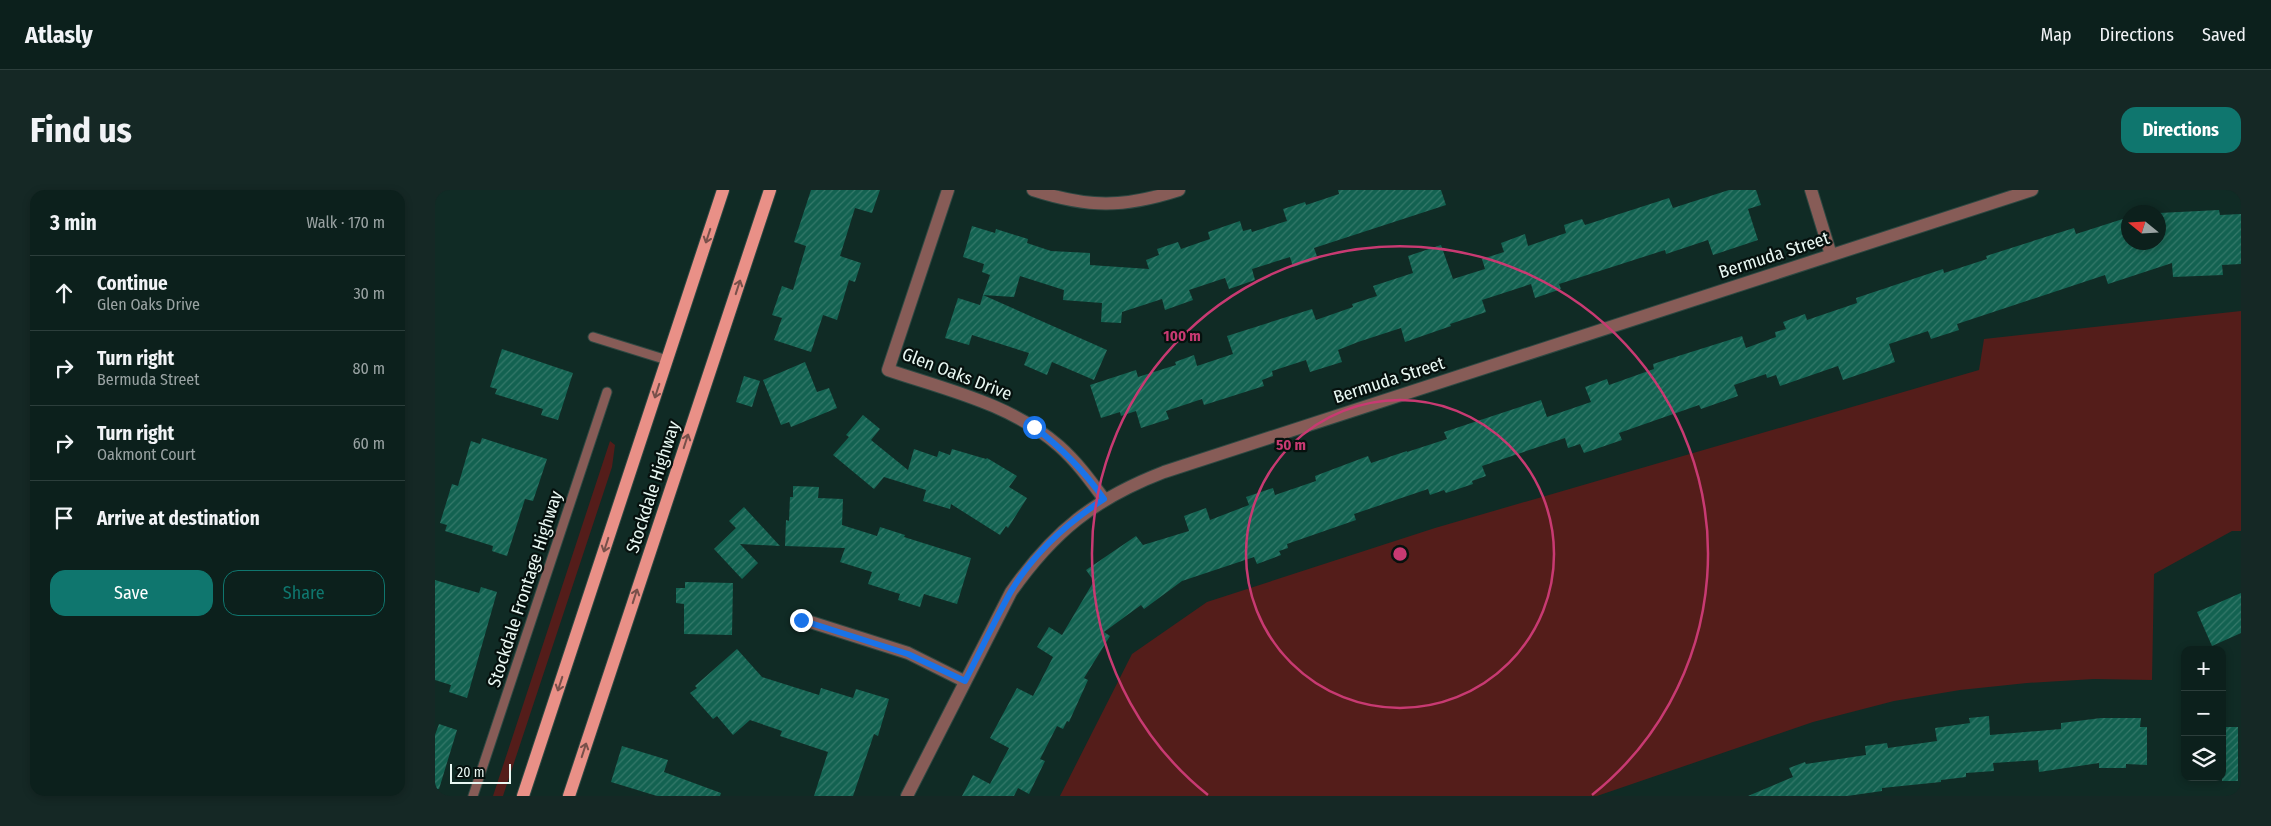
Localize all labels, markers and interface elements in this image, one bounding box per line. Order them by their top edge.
text: Atlasly [25,21,93,49]
text: Map [2040,24,2072,46]
text: Directions [2100,24,2174,46]
text: Saved [2202,24,2246,46]
button: Directions [2121,107,2241,153]
text: Find us [30,109,132,151]
north arrow [2121,205,2166,250]
text: 3 min [50,210,97,236]
text: Walk · 170 m [306,213,385,232]
street label: Bermuda Street [1716,227,1832,283]
one-way arrow [703,228,712,244]
text: Continue [97,272,168,295]
icon: ahead [50,279,78,307]
one-way arrow [733,279,743,295]
text: 30 m [353,284,385,303]
text: Glen Oaks Drive [97,295,200,314]
text: 100 m [1163,327,1201,345]
street label: Glen Oaks Drive [899,343,1015,405]
text: Turn right [97,347,174,370]
street label: Bermuda Street [1331,352,1447,408]
icon: right [50,354,78,382]
text: 80 m [353,359,385,378]
text: Bermuda Street [97,370,199,389]
one-way arrow [652,382,661,398]
route start [1023,416,1046,439]
street label: Stockdale Highway [621,418,685,556]
text: Turn right [97,422,174,445]
icon: right [50,429,78,457]
text: 60 m [353,434,385,453]
one-way arrow [682,434,692,450]
text: 50 m [1276,436,1306,454]
text: Oakmont Court [97,445,196,464]
street label: Stockdale Frontage Highway [483,488,567,690]
icon: arrive [50,504,78,532]
text: Arrive at destination [97,507,260,530]
one-way arrow [600,536,610,552]
centre of rings [1391,545,1409,563]
button: Save [50,570,213,616]
button: Share [223,570,385,616]
one-way arrow [631,588,641,604]
route end [790,609,813,632]
map controls [2181,646,2226,781]
button: + [2181,646,2226,691]
one-way arrow [554,676,564,692]
button: − [2181,691,2226,736]
button: layers [2181,736,2226,781]
one-way arrow [580,742,589,758]
scale bar [450,761,511,784]
text: 20 m [457,764,485,781]

